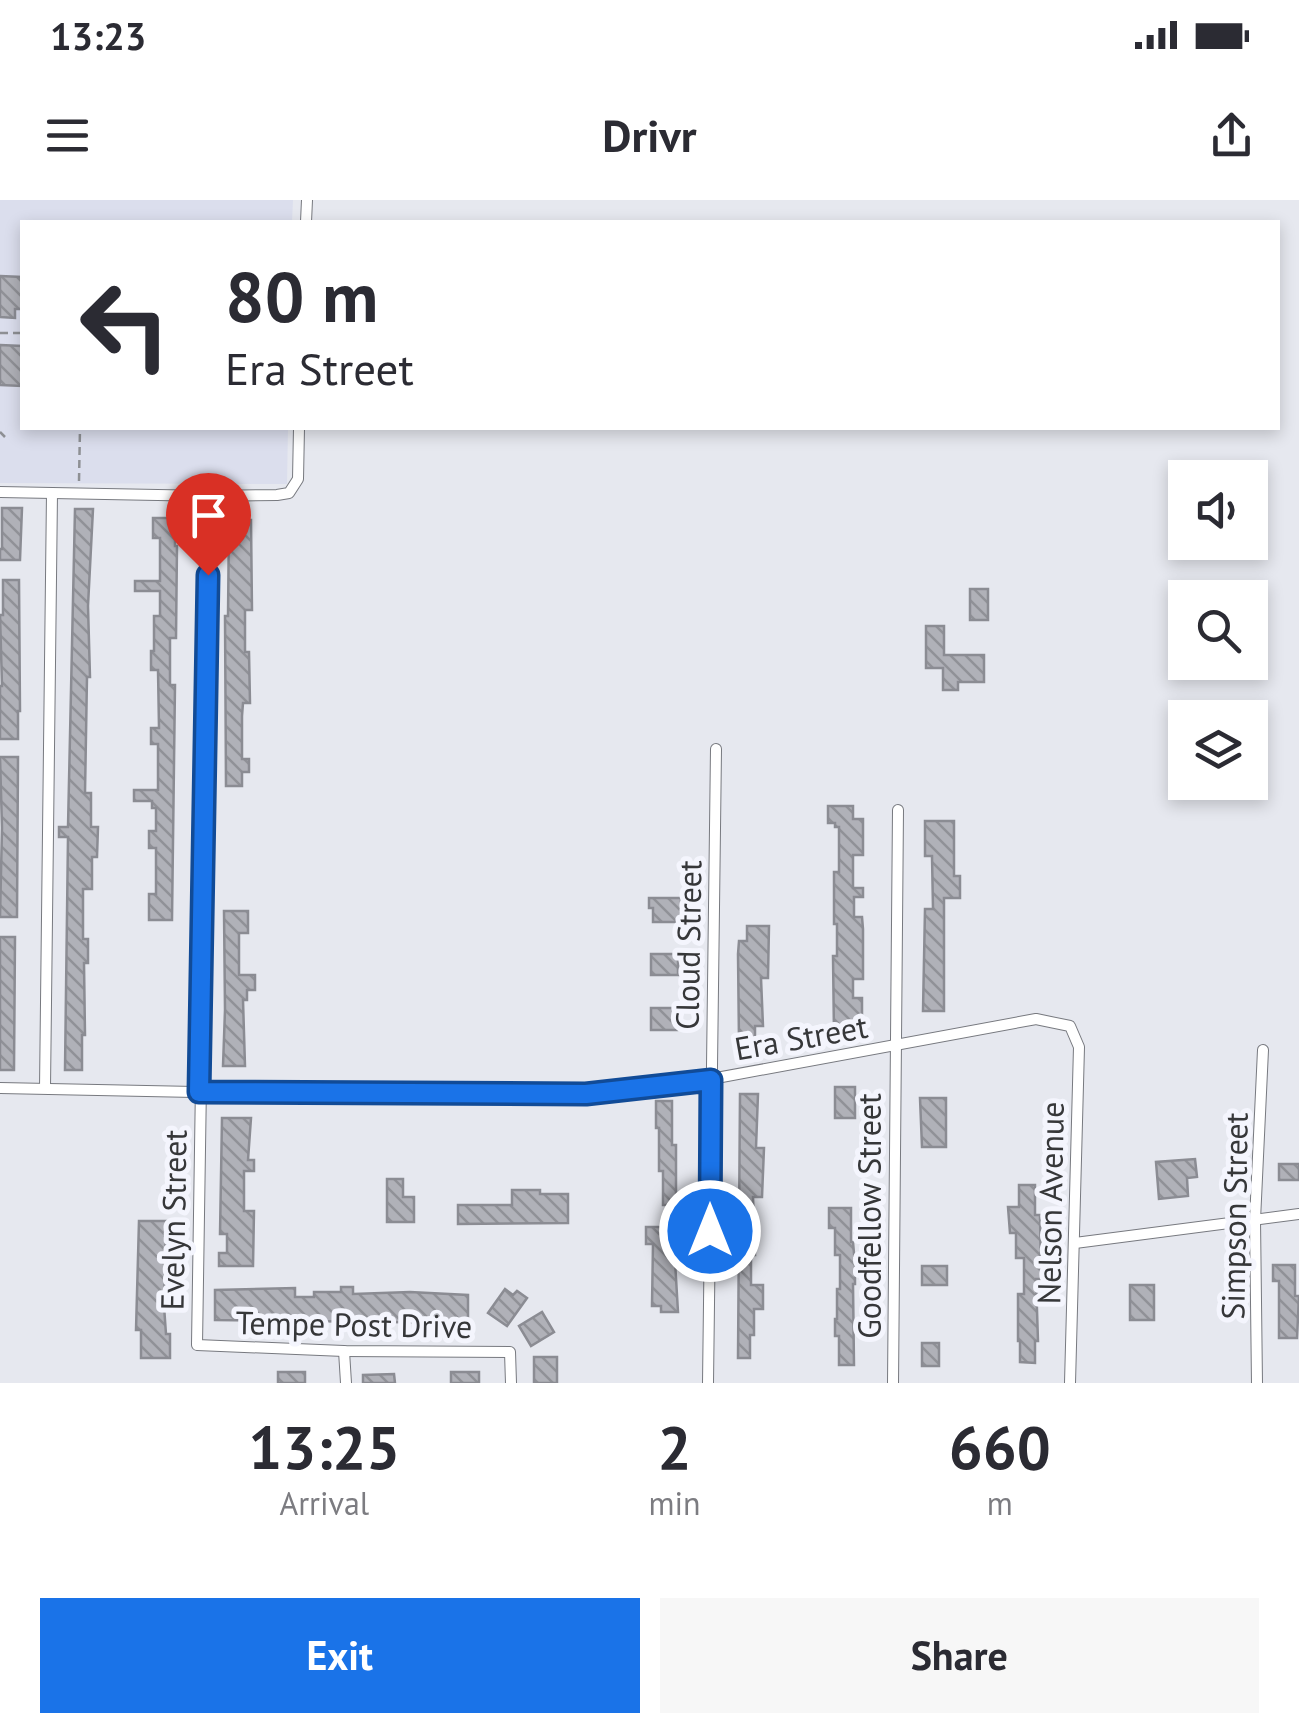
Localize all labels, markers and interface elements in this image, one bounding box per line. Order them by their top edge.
text: 13:23 [50,11,146,60]
text: Drivr [602,106,697,164]
icon: menu [40,108,95,163]
icon: share [1204,108,1259,163]
text: 80 m [225,251,378,341]
icon: left [60,260,190,390]
text: Era Street [225,339,414,397]
map controls [1168,460,1268,800]
button: sound [1168,460,1268,560]
pin [166,473,251,576]
icon: arrive [181,488,236,543]
button: search [1168,580,1268,680]
button: layers [1168,700,1268,800]
street label: Cloud Street [666,860,710,1030]
street label: Era Street [731,1005,871,1069]
street label: Goodfellow Street [848,1093,890,1339]
street label: Nelson Avenue [1027,1101,1073,1305]
street label: Simpson Street [1211,1112,1257,1320]
street label: Evelyn Street [150,1129,196,1311]
position arrow [658,1179,762,1283]
street label: Tempe Post Drive [235,1301,473,1347]
text: 13:25 [248,1408,400,1486]
text: 2 [658,1408,692,1486]
text: 660 [949,1408,1051,1486]
text: Arrival [279,1482,369,1524]
text: min [649,1482,701,1524]
text: m [987,1482,1013,1524]
button: Exit [40,1598,640,1713]
button: Share [660,1598,1259,1713]

